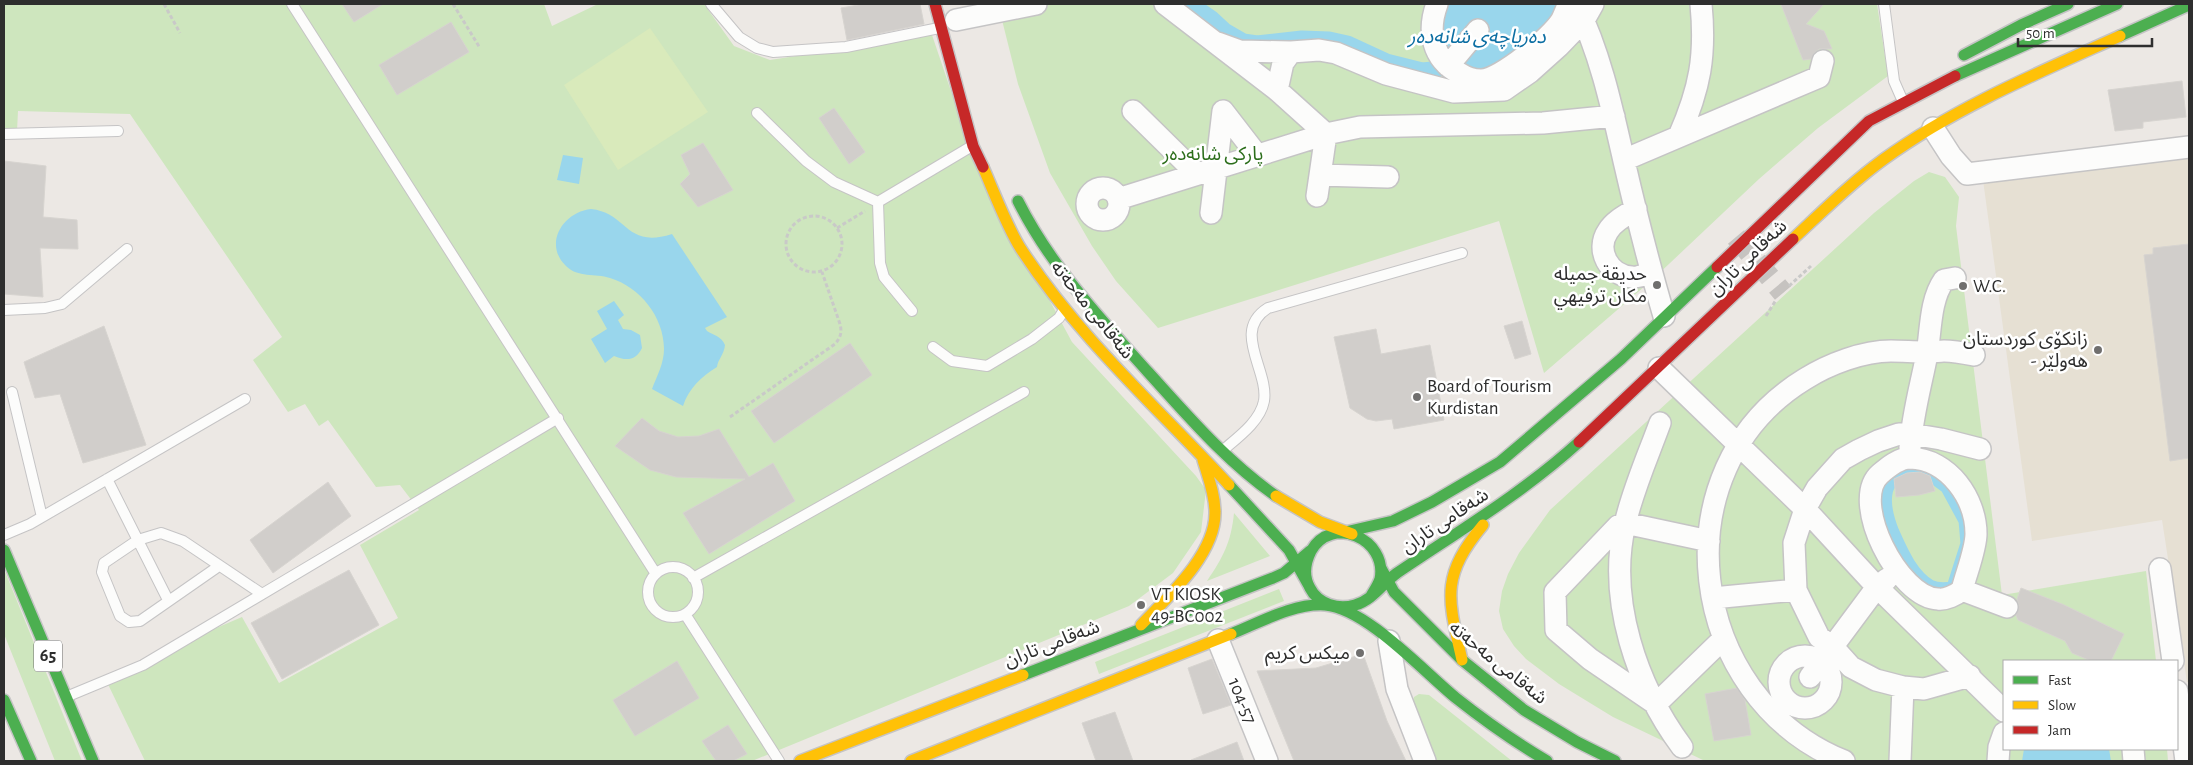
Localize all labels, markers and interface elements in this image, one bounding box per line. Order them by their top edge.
scale bar [2018,15,2152,47]
text: 50 m [2026,26,2055,41]
water label: دەریاچەی شانەدەر [1406,27,1546,49]
park label: پارکی شانەدەر [1162,145,1263,166]
street label: شەقامی تاران [1705,216,1791,300]
street label: شەقامی مەحەتە [1046,257,1137,363]
place label: حديقة جميله مكان ترفيهي [1554,265,1647,310]
place label: W.C. [1973,277,2006,296]
marker: حديقة جميله مكان ترفيهي [1651,279,1663,291]
marker: W.C. [1957,280,1969,292]
place label: زانکۆی کوردستان - هەولێر [1963,330,2088,372]
marker: زانکۆی کوردستان - هەولێر [2092,344,2104,356]
place label: Board of Tourism Kurdistan [1427,377,1552,418]
marker: Board of Tourism Kurdistan [1411,391,1423,403]
street label: شەقامی تاران [1398,485,1493,558]
place label: VT KIOSK 49-BC002 [1151,585,1223,626]
marker: VT KIOSK 49-BC002 [1135,599,1147,611]
street label: شەقامی تاران [1002,617,1103,672]
street label: شەقامی مەحەتە [1445,618,1551,709]
road number: 65 [34,640,62,671]
place label: ميكس كريم [1265,644,1350,667]
marker: ميكس كريم [1354,647,1366,659]
legend [2003,660,2178,750]
text: Fast [2048,673,2072,688]
street label: 104-57 [1224,675,1260,727]
text: Slow [2048,698,2076,713]
text: Jam [2048,723,2071,738]

